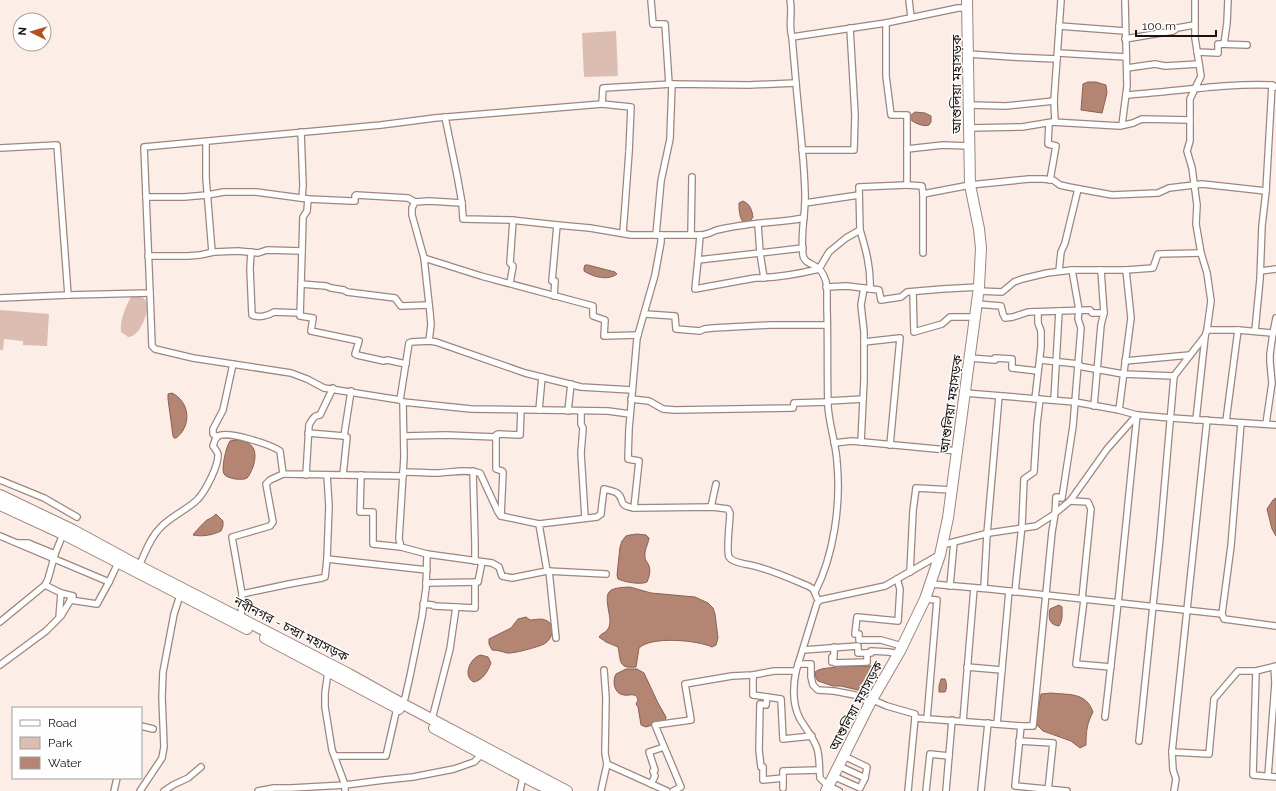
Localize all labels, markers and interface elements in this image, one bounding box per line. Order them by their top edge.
north arrow [12,12,52,52]
scale bar [1136,12,1216,38]
text: 100 m [1142,19,1176,33]
text: N [16,26,29,36]
street label: আশুলিয়া মহাসড়ক [949,34,964,135]
street label: আশুলিয়া মহাসড়ক [937,353,965,455]
street label: নবীনগর - চন্দ্রা মহাসড়ক [230,593,351,665]
street label: আশুলিয়া মহাসড়ক [826,658,886,754]
legend [12,707,142,779]
text: Road [48,716,77,730]
text: Park [48,736,73,750]
text: Water [48,756,82,770]

